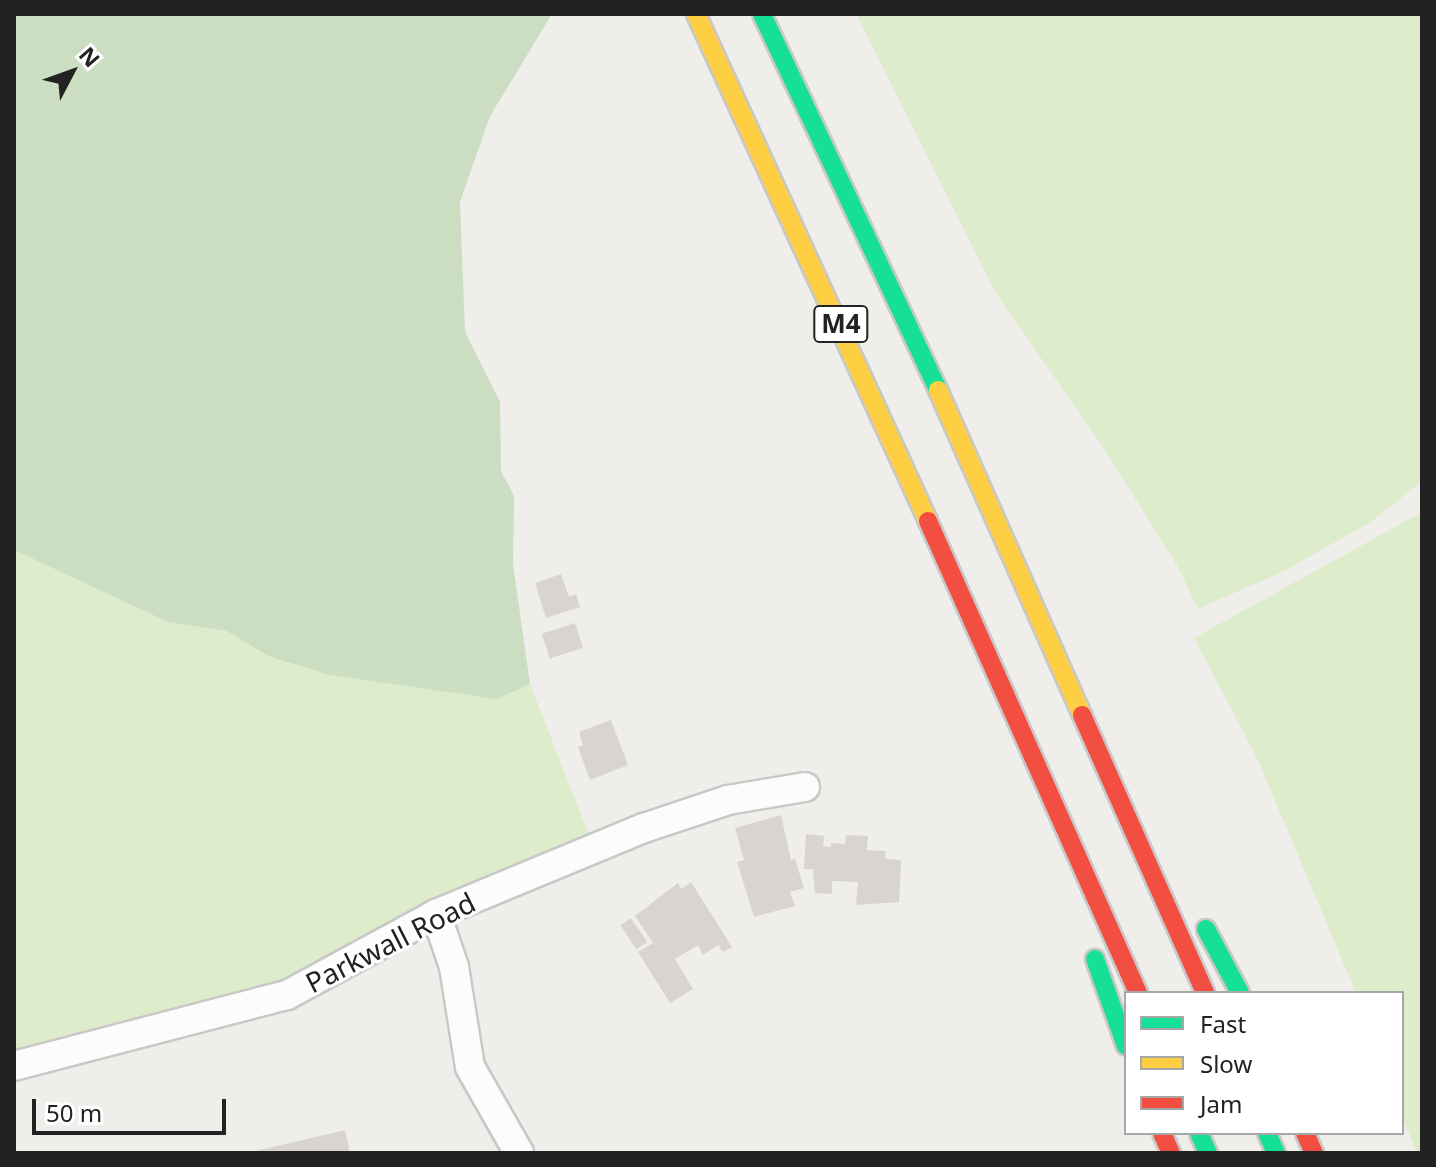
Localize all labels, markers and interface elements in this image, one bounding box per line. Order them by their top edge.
north arrow [32,32,112,112]
text: N [73,40,107,73]
road number: M4 [813,302,869,346]
street label: Parkwall Road [300,885,480,999]
legend [1124,991,1404,1135]
text: Fast [1200,1007,1246,1040]
text: Slow [1200,1047,1252,1080]
scale bar [36,1083,230,1133]
text: Jam [1200,1087,1242,1120]
text: 50 m [46,1096,102,1129]

